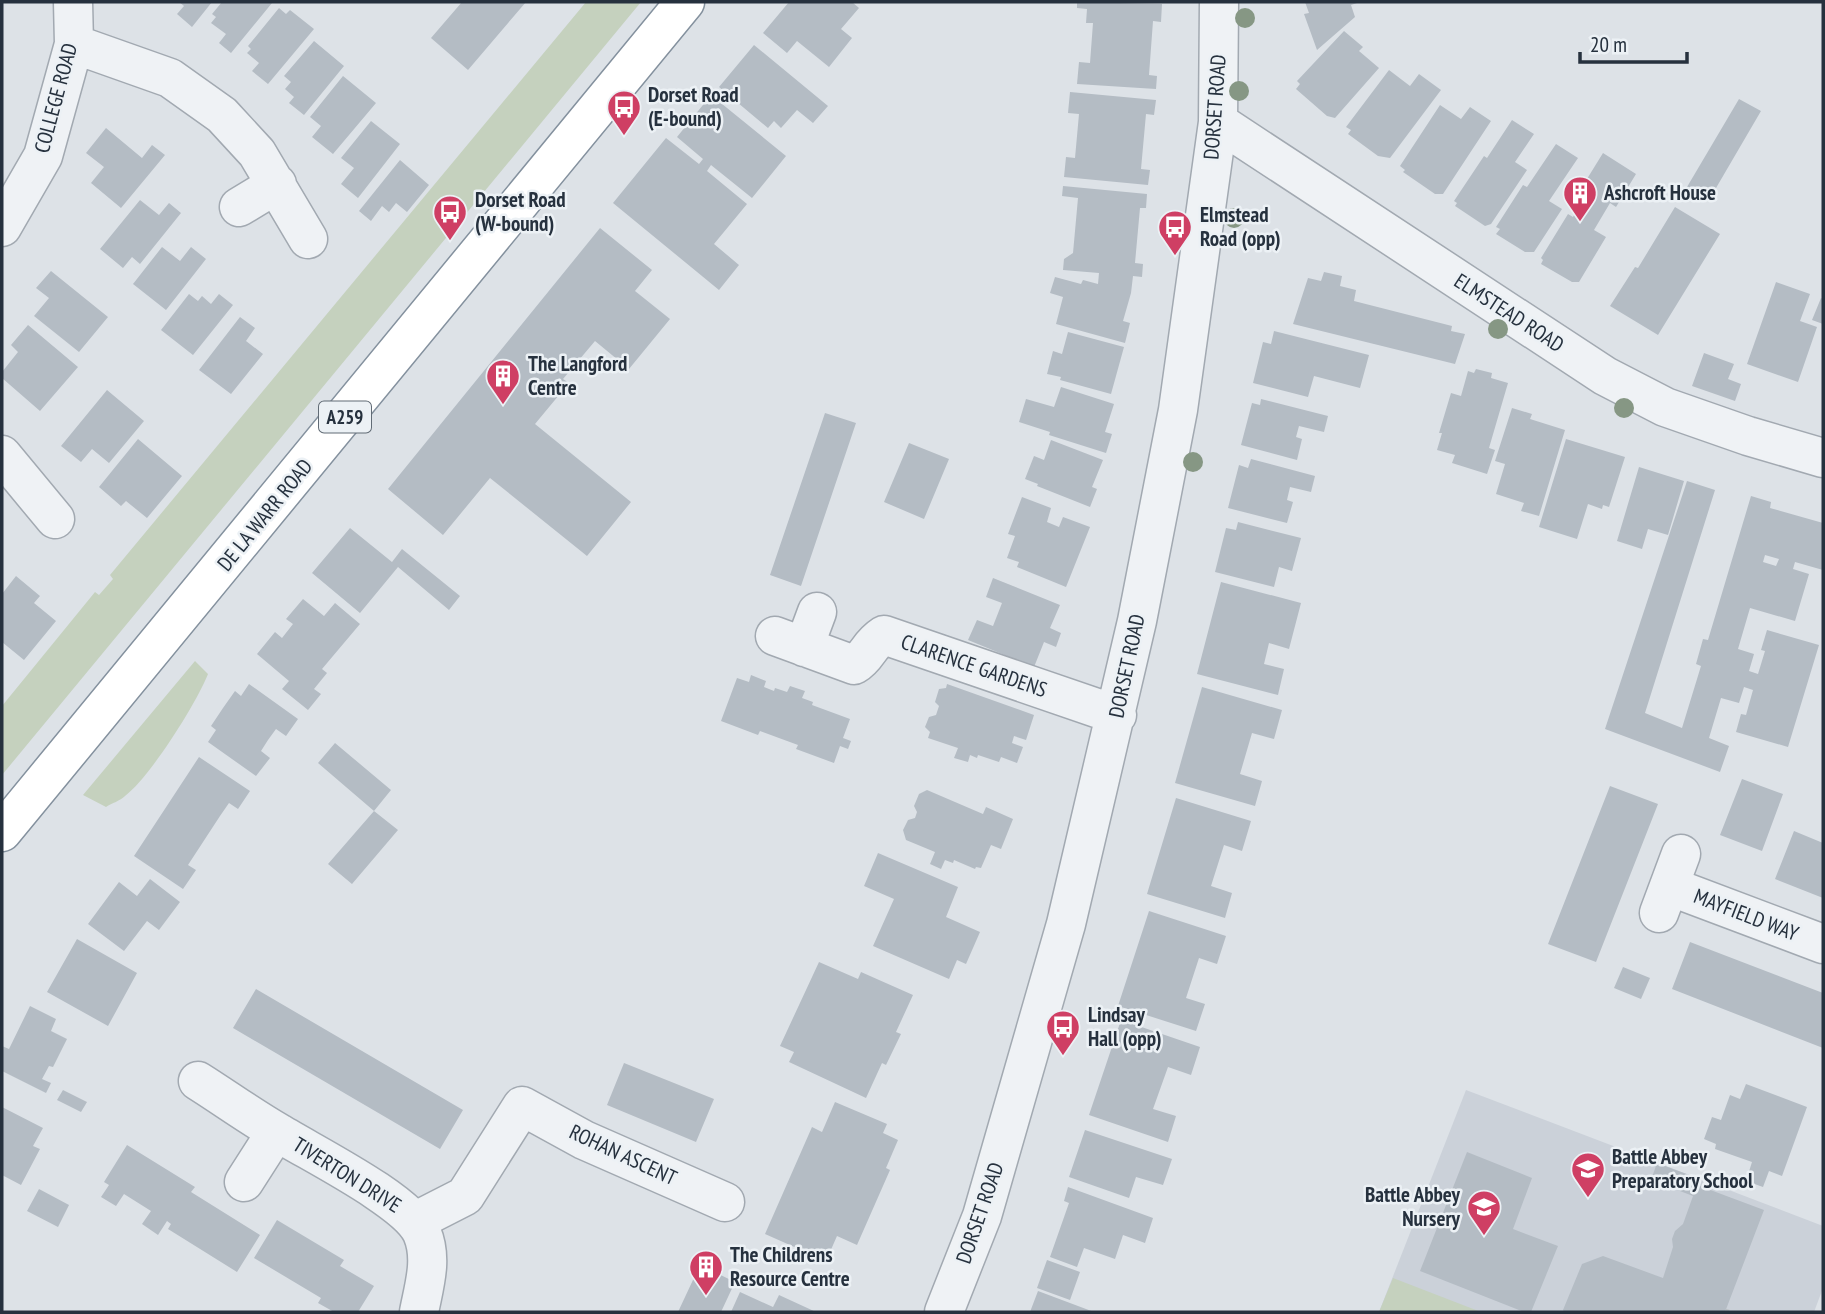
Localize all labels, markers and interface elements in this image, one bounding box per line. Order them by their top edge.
scale bar [1580,21,1687,65]
text: 20 m [1590,31,1627,58]
street label: COLLEGE ROAD [28,40,83,156]
street label: DORSET ROAD [1197,53,1232,160]
place label: Dorset Road (E-bound) [648,81,739,132]
bus stop icon: Dorset Road (E-bound) [605,88,643,137]
building icon: Ashcroft House [1561,174,1599,223]
place label: Ashcroft House [1603,179,1716,206]
place label: Dorset Road (W-bound) [475,186,566,237]
bus stop icon: Dorset Road (W-bound) [431,193,469,242]
place label: Elmstead Road (opp) [1200,201,1281,252]
bus stop icon: Elmstead Road (opp) [1156,208,1194,257]
street label: ELMSTEAD ROAD [1449,267,1569,358]
place label: The Langford Centre [528,350,627,401]
building icon: The Langford Centre [484,357,522,406]
road number: A259 [319,402,371,432]
street label: DE LA WARR ROAD [211,453,318,576]
street label: DORSET ROAD [1102,612,1151,720]
street label: CLARENCE GARDENS [898,628,1051,703]
street label: MAYFIELD WAY [1690,882,1803,947]
place label: Lindsay Hall (opp) [1088,1001,1162,1052]
bus stop icon: Lindsay Hall (opp) [1044,1008,1082,1057]
street label: ROHAN ASCENT [565,1118,682,1191]
street label: TIVERTON DRIVE [288,1131,406,1219]
place label: Battle Abbey Preparatory School [1612,1143,1754,1194]
school or university icon: Battle Abbey Preparatory School [1569,1150,1607,1199]
street label: DORSET ROAD [950,1159,1009,1267]
place label: Battle Abbey Nursery [1365,1181,1461,1232]
school or university icon: Battle Abbey Nursery [1465,1188,1503,1237]
place label: The Childrens Resource Centre [730,1241,850,1292]
building icon: The Childrens Resource Centre [687,1248,725,1297]

